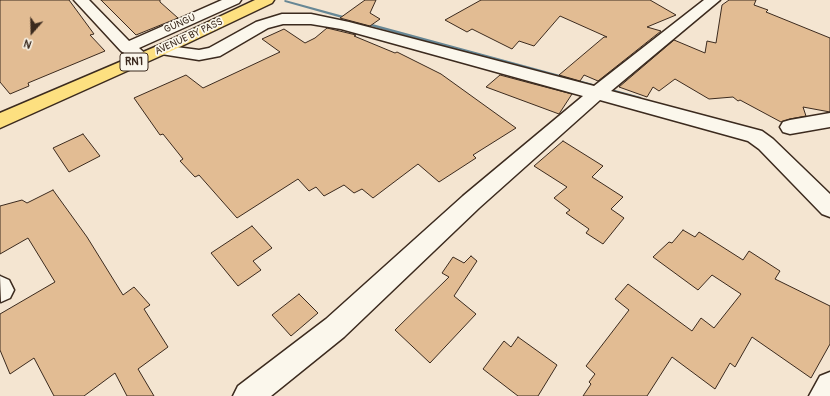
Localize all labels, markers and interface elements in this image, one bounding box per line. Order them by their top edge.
north arrow [12,12,52,52]
street label: GUNGU [162,12,198,36]
street label: AVENUE BY PASS [153,16,225,58]
text: N [22,36,33,51]
road number: RN1 [120,53,148,71]

